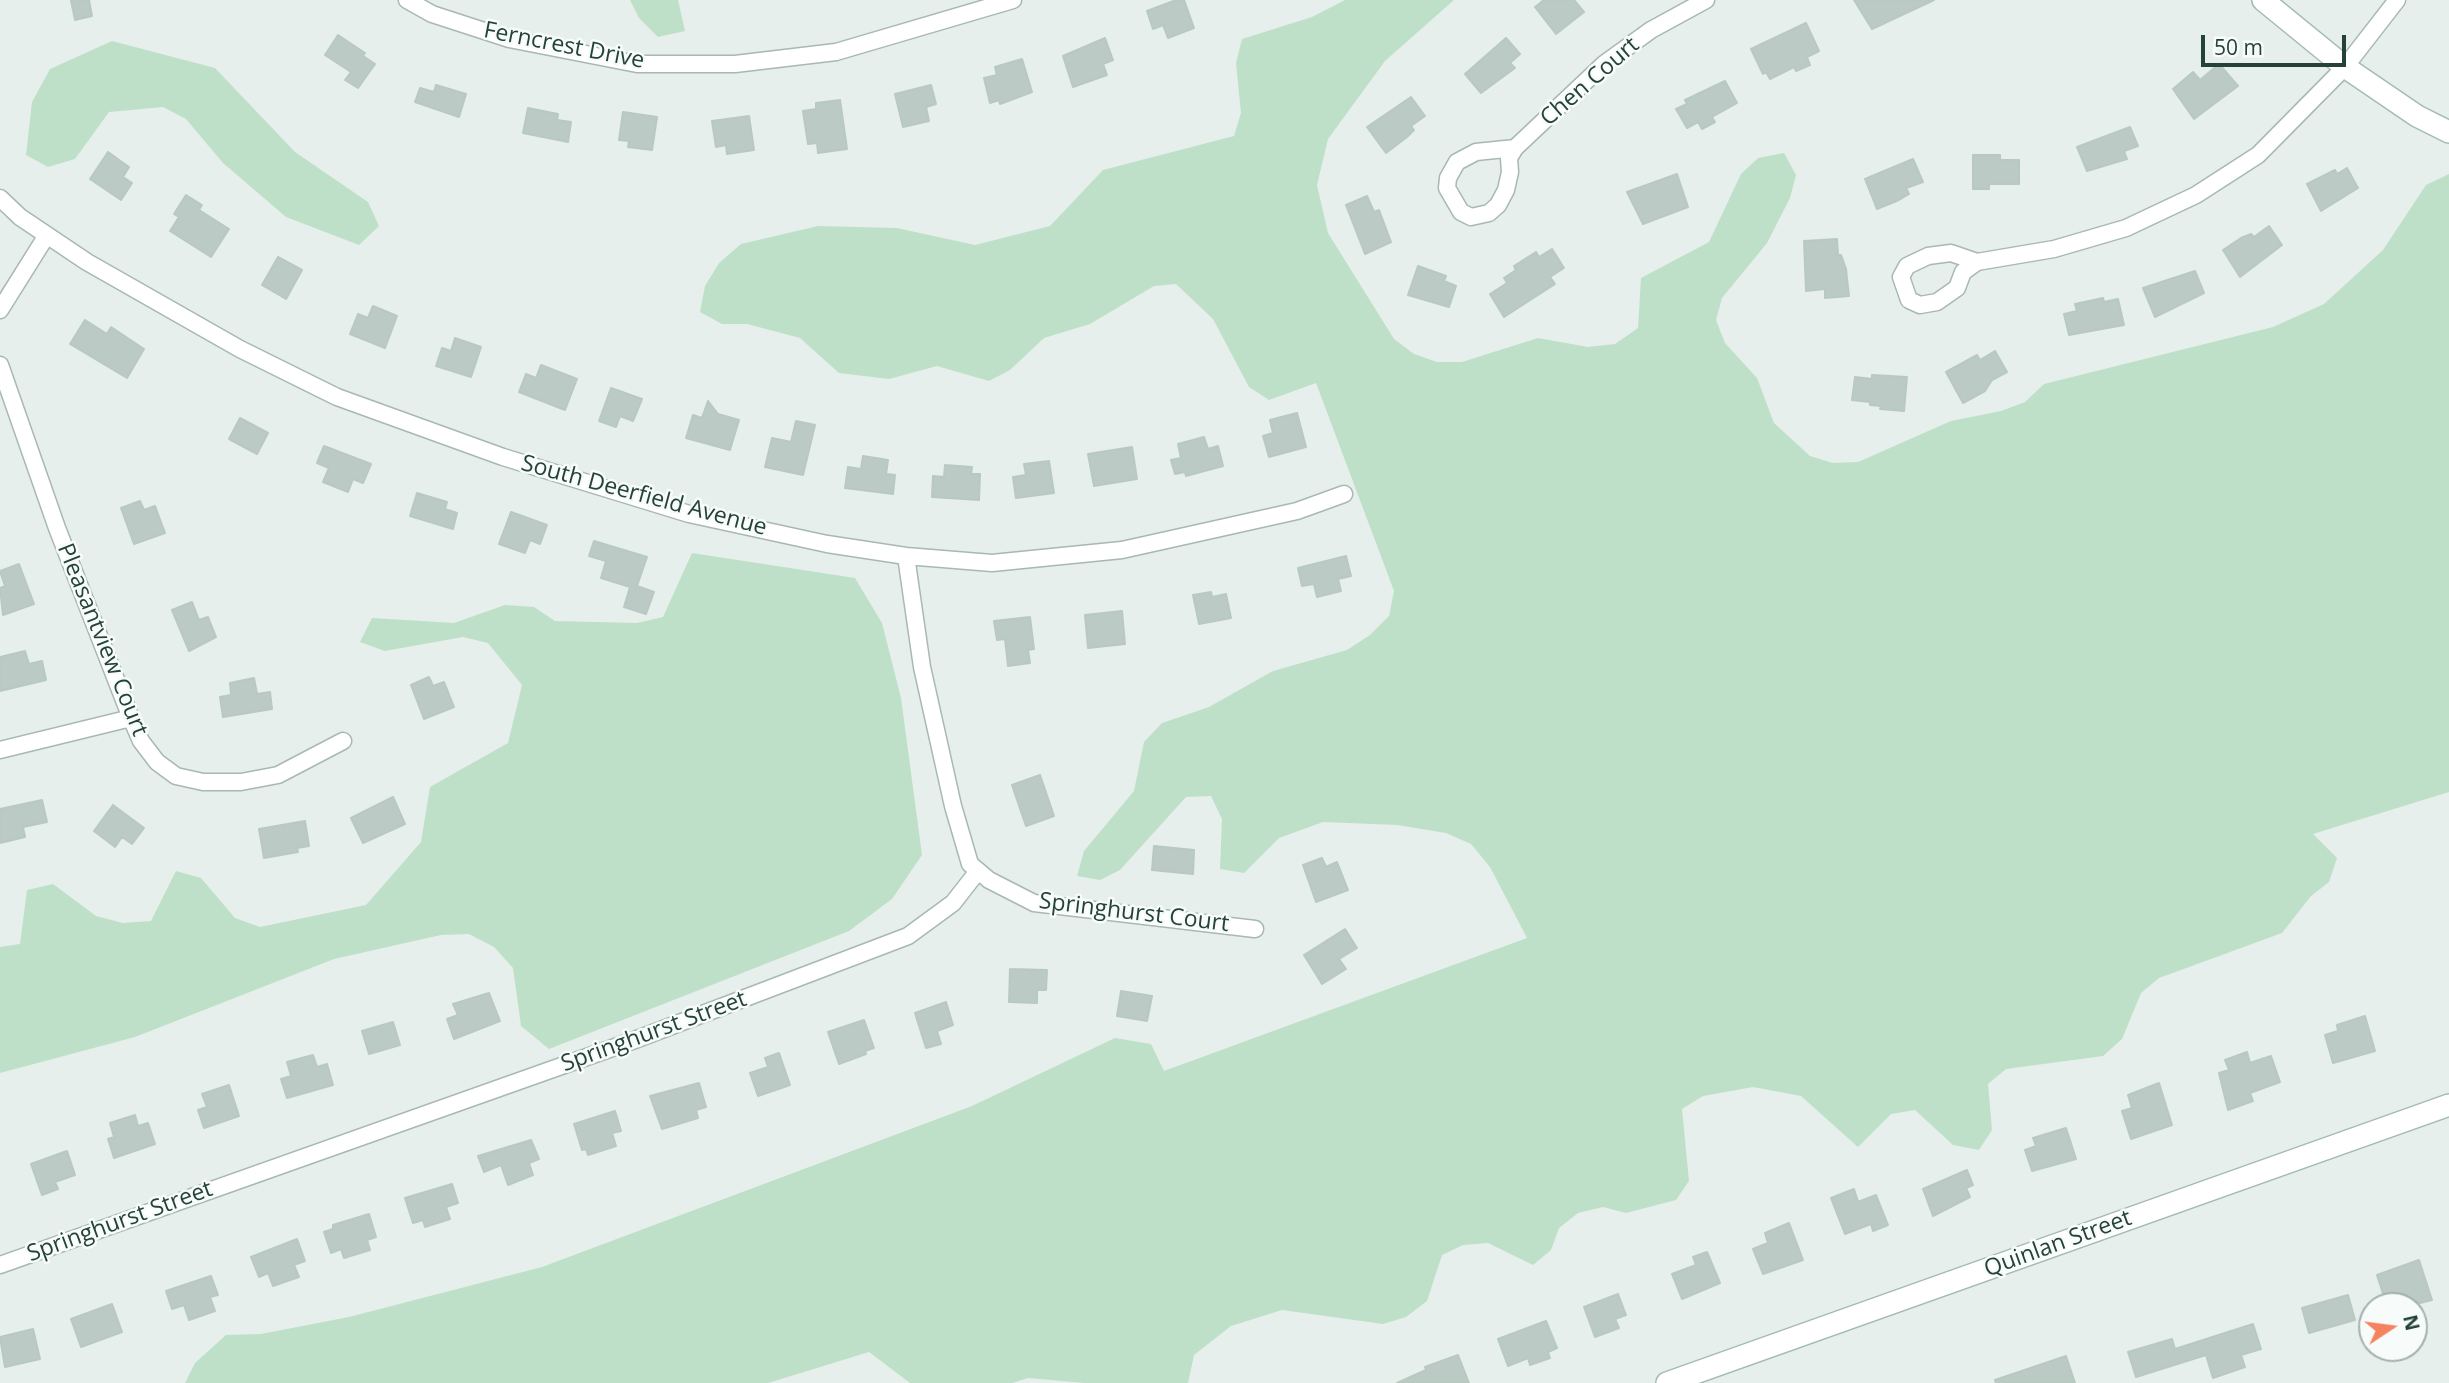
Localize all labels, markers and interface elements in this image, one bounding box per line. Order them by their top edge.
street label: Ferncrest Drive [481,17,647,75]
scale bar [2204,21,2349,65]
street label: Chen Court [1535,32,1645,132]
text: 50 m [2214,33,2263,61]
street label: South Deerfield Avenue [518,450,770,542]
street label: Pleasantview Court [51,540,153,740]
street label: Springhurst Court [1037,888,1231,938]
street label: Springhurst Street [557,986,751,1078]
street label: Springhurst Street [23,1176,217,1268]
street label: Quinlan Street [1981,1205,2135,1283]
north arrow [2358,1292,2428,1362]
text: N [2397,1312,2426,1333]

